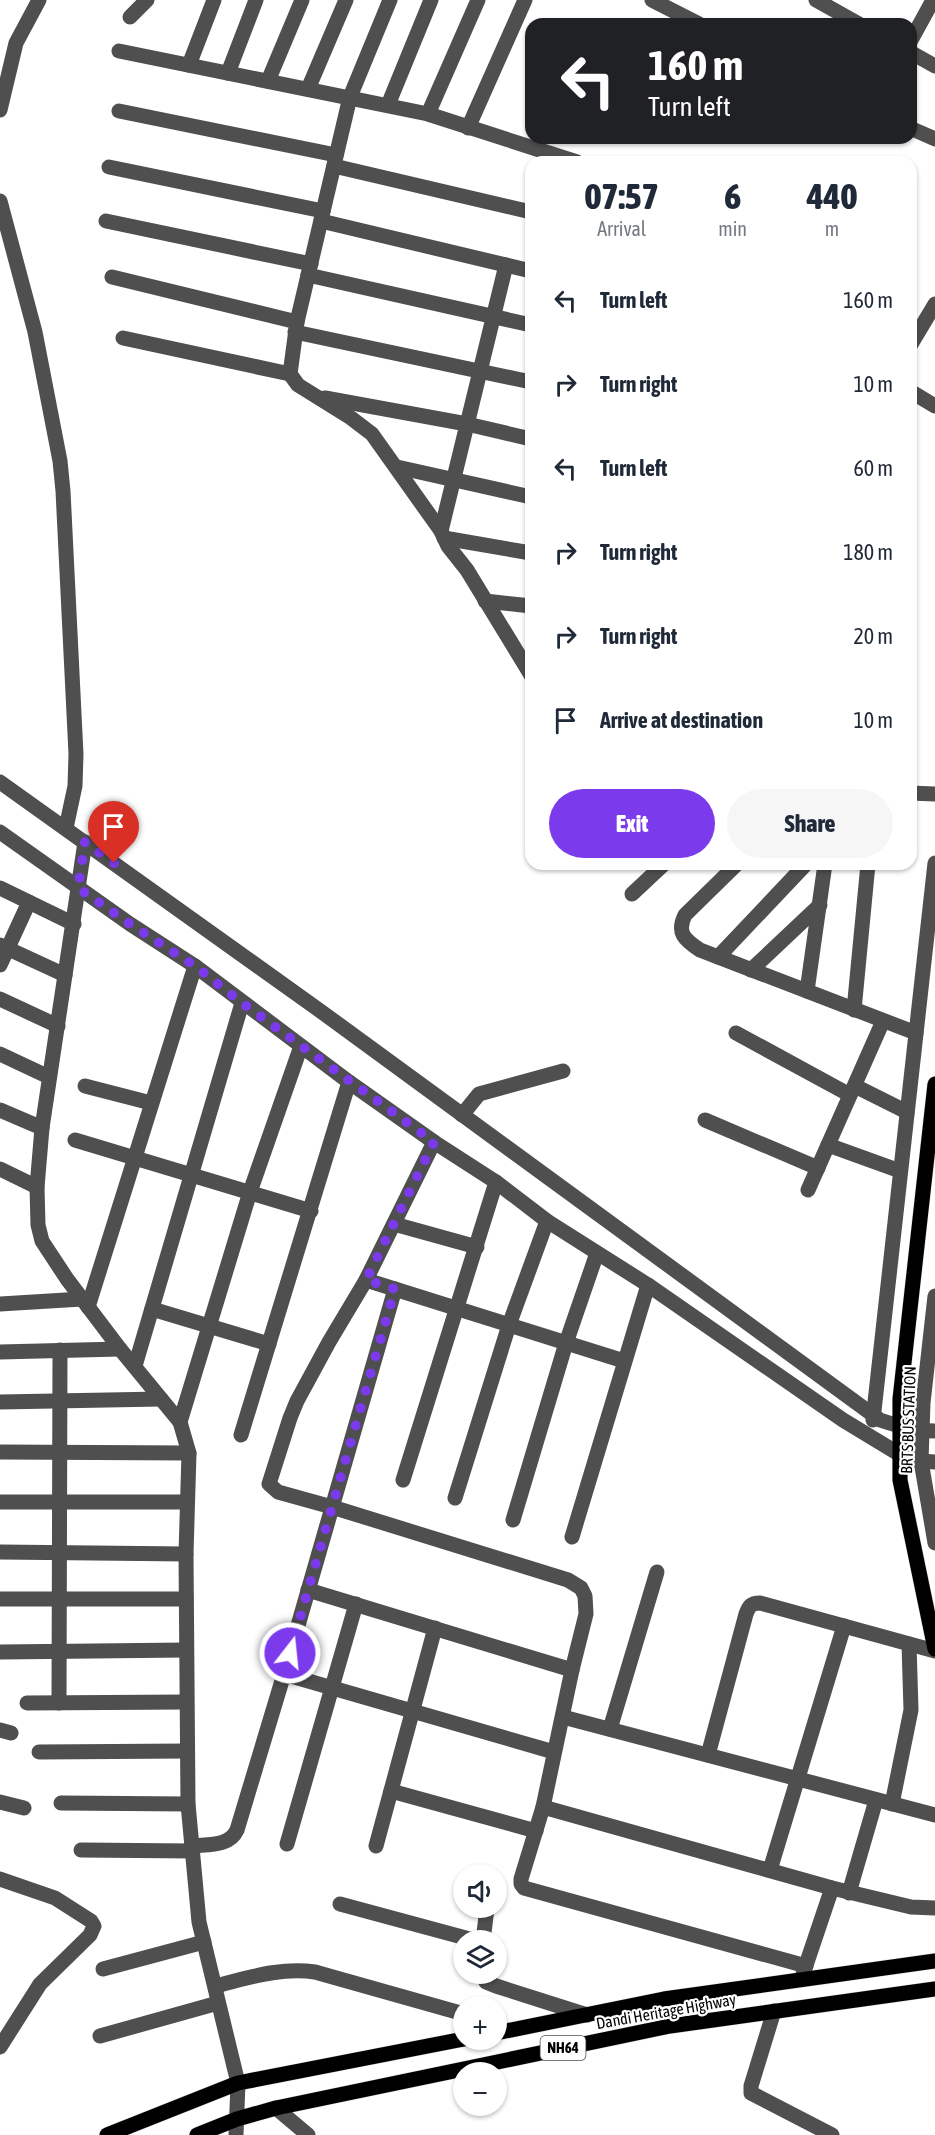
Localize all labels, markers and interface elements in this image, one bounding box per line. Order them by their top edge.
text: 160 m [648,41,743,89]
icon: left [549,42,627,120]
text: Turn left [648,91,731,122]
text: 07:57 [585,175,659,217]
text: 6 [724,175,741,217]
text: 440 [807,175,857,217]
text: Arrival [597,217,646,240]
text: min [718,217,747,240]
text: m [825,217,839,240]
icon: left [549,284,582,317]
text: Turn left [600,287,667,313]
text: 160 m [843,287,893,313]
icon: right [549,368,582,401]
text: Turn right [600,371,677,397]
text: 10 m [853,371,893,397]
icon: left [549,452,582,485]
text: Turn left [600,455,667,481]
text: 60 m [853,455,893,481]
icon: right [549,536,582,569]
text: Turn right [600,539,677,565]
text: 180 m [843,539,893,565]
icon: right [549,620,582,653]
text: Turn right [600,623,677,649]
text: 20 m [853,623,893,649]
icon: arrive [549,704,582,737]
text: Arrive at destination [600,707,763,733]
text: 10 m [853,707,893,733]
button: Exit [549,789,715,858]
button: Share [727,789,893,858]
pin [88,801,139,863]
icon: arrive [97,810,130,843]
street label: BRTS BUS STATION [897,1366,919,1474]
position arrow [258,1621,322,1685]
map controls [453,1864,507,2116]
button: sound [453,1864,507,1918]
button: layers [453,1930,507,1984]
street label: Dandi Heritage Highway [595,1990,738,2033]
button: + [453,1996,507,2050]
road number: NH64 [540,2036,586,2060]
button: − [453,2062,507,2116]

